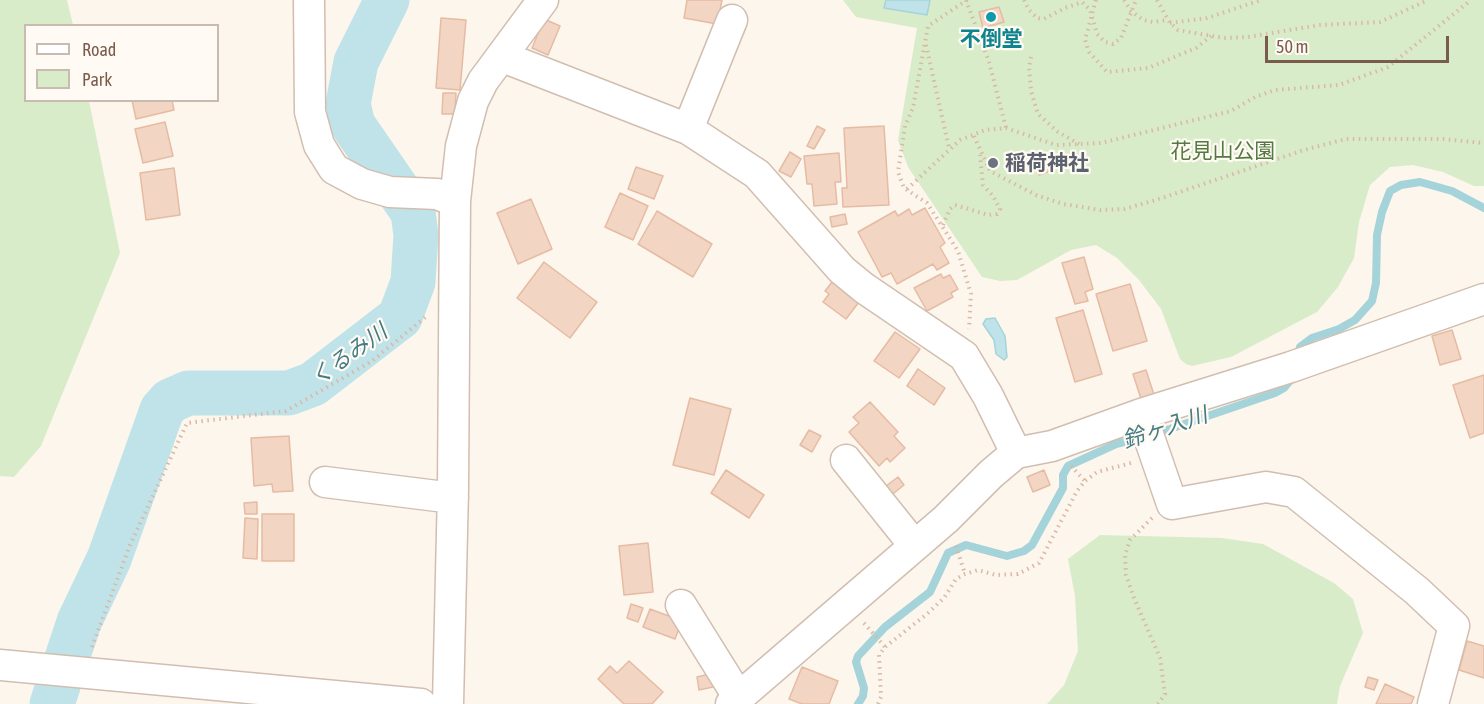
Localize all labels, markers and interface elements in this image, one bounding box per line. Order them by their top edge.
marker: 不倒堂 [984,10,998,24]
legend [24,24,219,102]
scale bar [1268,24,1452,62]
place label: 不倒堂 [960,26,1022,52]
text: 50 m [1276,36,1308,57]
text: Road [82,39,116,60]
text: Park [82,69,112,90]
park label: 花見山公園 [1171,138,1275,164]
place label: 稲荷神社 [1005,150,1089,176]
marker: 稲荷神社 [986,156,1000,170]
water label: くるみ川 [306,318,392,392]
water label: 鈴ヶ入川 [1119,402,1211,454]

